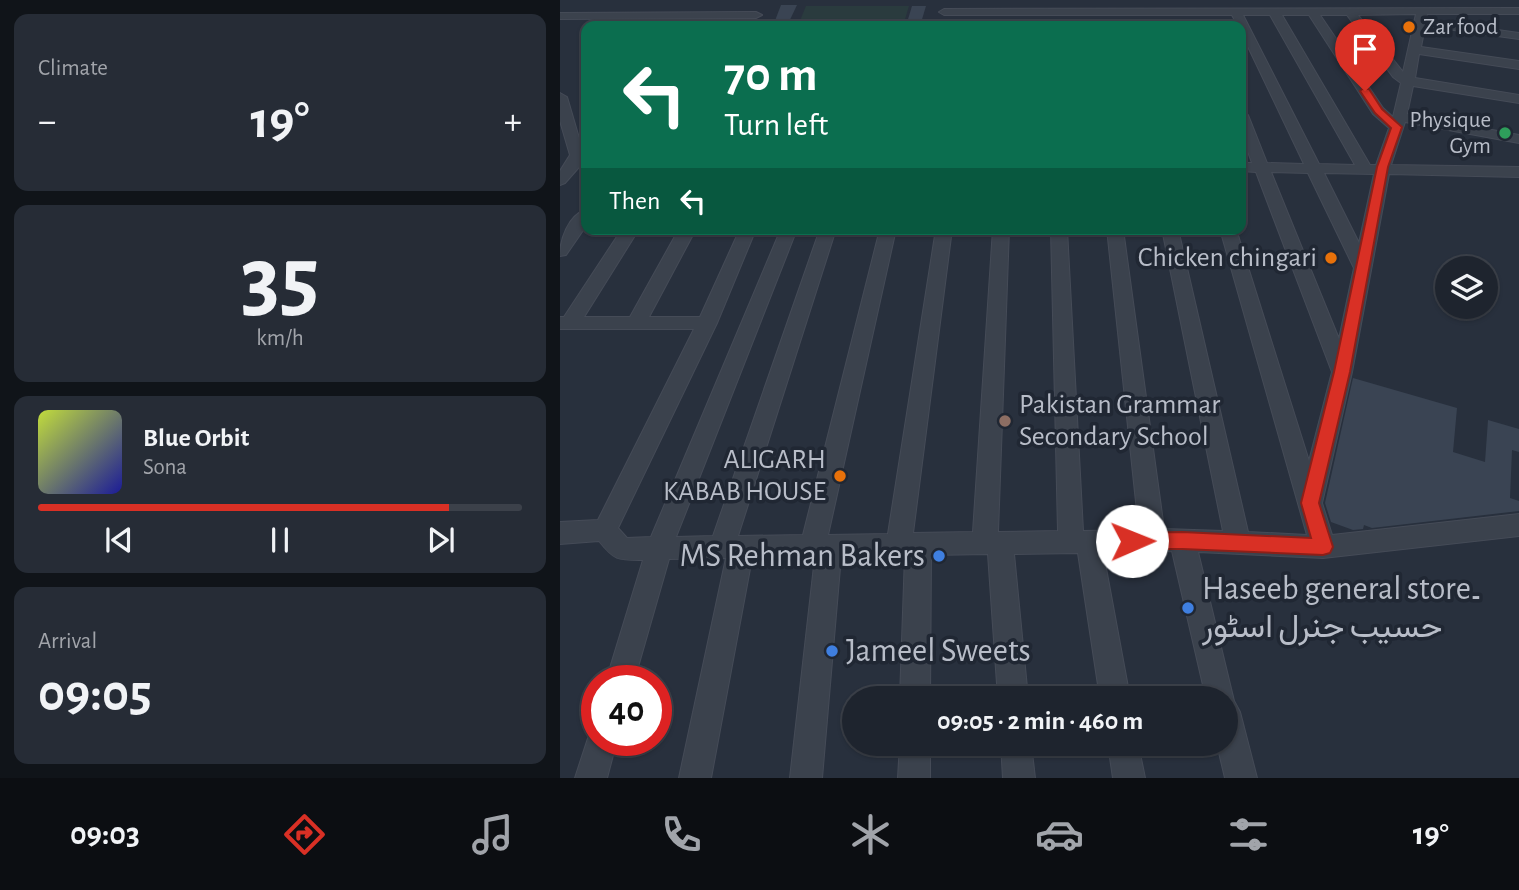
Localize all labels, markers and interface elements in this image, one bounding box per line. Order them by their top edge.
place label: Zar food [1423,16,1498,39]
pin [1335,19,1395,91]
marker: Zar food [1401,19,1417,35]
icon: arrive [1346,30,1384,68]
icon: left [609,49,700,140]
text: 70 m [724,51,818,100]
text: Climate [38,57,108,80]
text: 19° [250,95,310,147]
text: − [38,103,56,141]
text: + [504,103,522,141]
text: Turn left [724,109,828,141]
place label: Physique Gym [1410,109,1491,158]
marker: Physique Gym [1497,125,1513,141]
icon: left [674,182,712,220]
text: Then [609,188,660,214]
text: 35 [241,234,319,325]
place label: Chicken chingari [1138,244,1317,272]
marker: Chicken chingari [1323,250,1339,266]
map controls [1435,256,1498,319]
button: layers [1435,256,1498,319]
text: km/h [256,327,304,350]
place label: Pakistan Grammar Secondary School [1019,391,1220,451]
marker: Pakistan Grammar Secondary School [997,413,1013,429]
text: Blue Orbit [143,425,249,451]
place label: ALIGARH KABAB HOUSE [663,446,826,506]
text: Sona [143,456,187,479]
marker: ALIGARH KABAB HOUSE [832,468,848,484]
position arrow [1095,504,1169,578]
icon: previous [100,521,138,559]
icon: pause [261,521,299,559]
icon: next [422,521,460,559]
place label: MS Rehman Bakers [679,540,925,573]
marker: MS Rehman Bakers [931,548,947,564]
place label: Haseeb general store۔ حسیب جنرل اسٹور [1201,573,1481,646]
marker: Haseeb general store۔ حسیب جنرل اسٹور [1180,600,1196,616]
text: Arrival [38,630,97,653]
place label: Jameel Sweets [846,635,1031,668]
marker: Jameel Sweets [824,643,840,659]
speed limit sign: 40 [581,665,672,756]
text: 09:05 [38,668,152,720]
text: 09:05 · 2 min · 460 m [937,708,1143,734]
icon: directions [280,810,329,859]
icon: music [468,810,517,859]
icon: phone [657,810,706,859]
icon: climate [846,810,895,859]
icon: car [1035,810,1084,859]
icon: filters [1224,810,1273,859]
text: 09:03 [70,818,140,850]
text: 19° [1413,818,1449,850]

